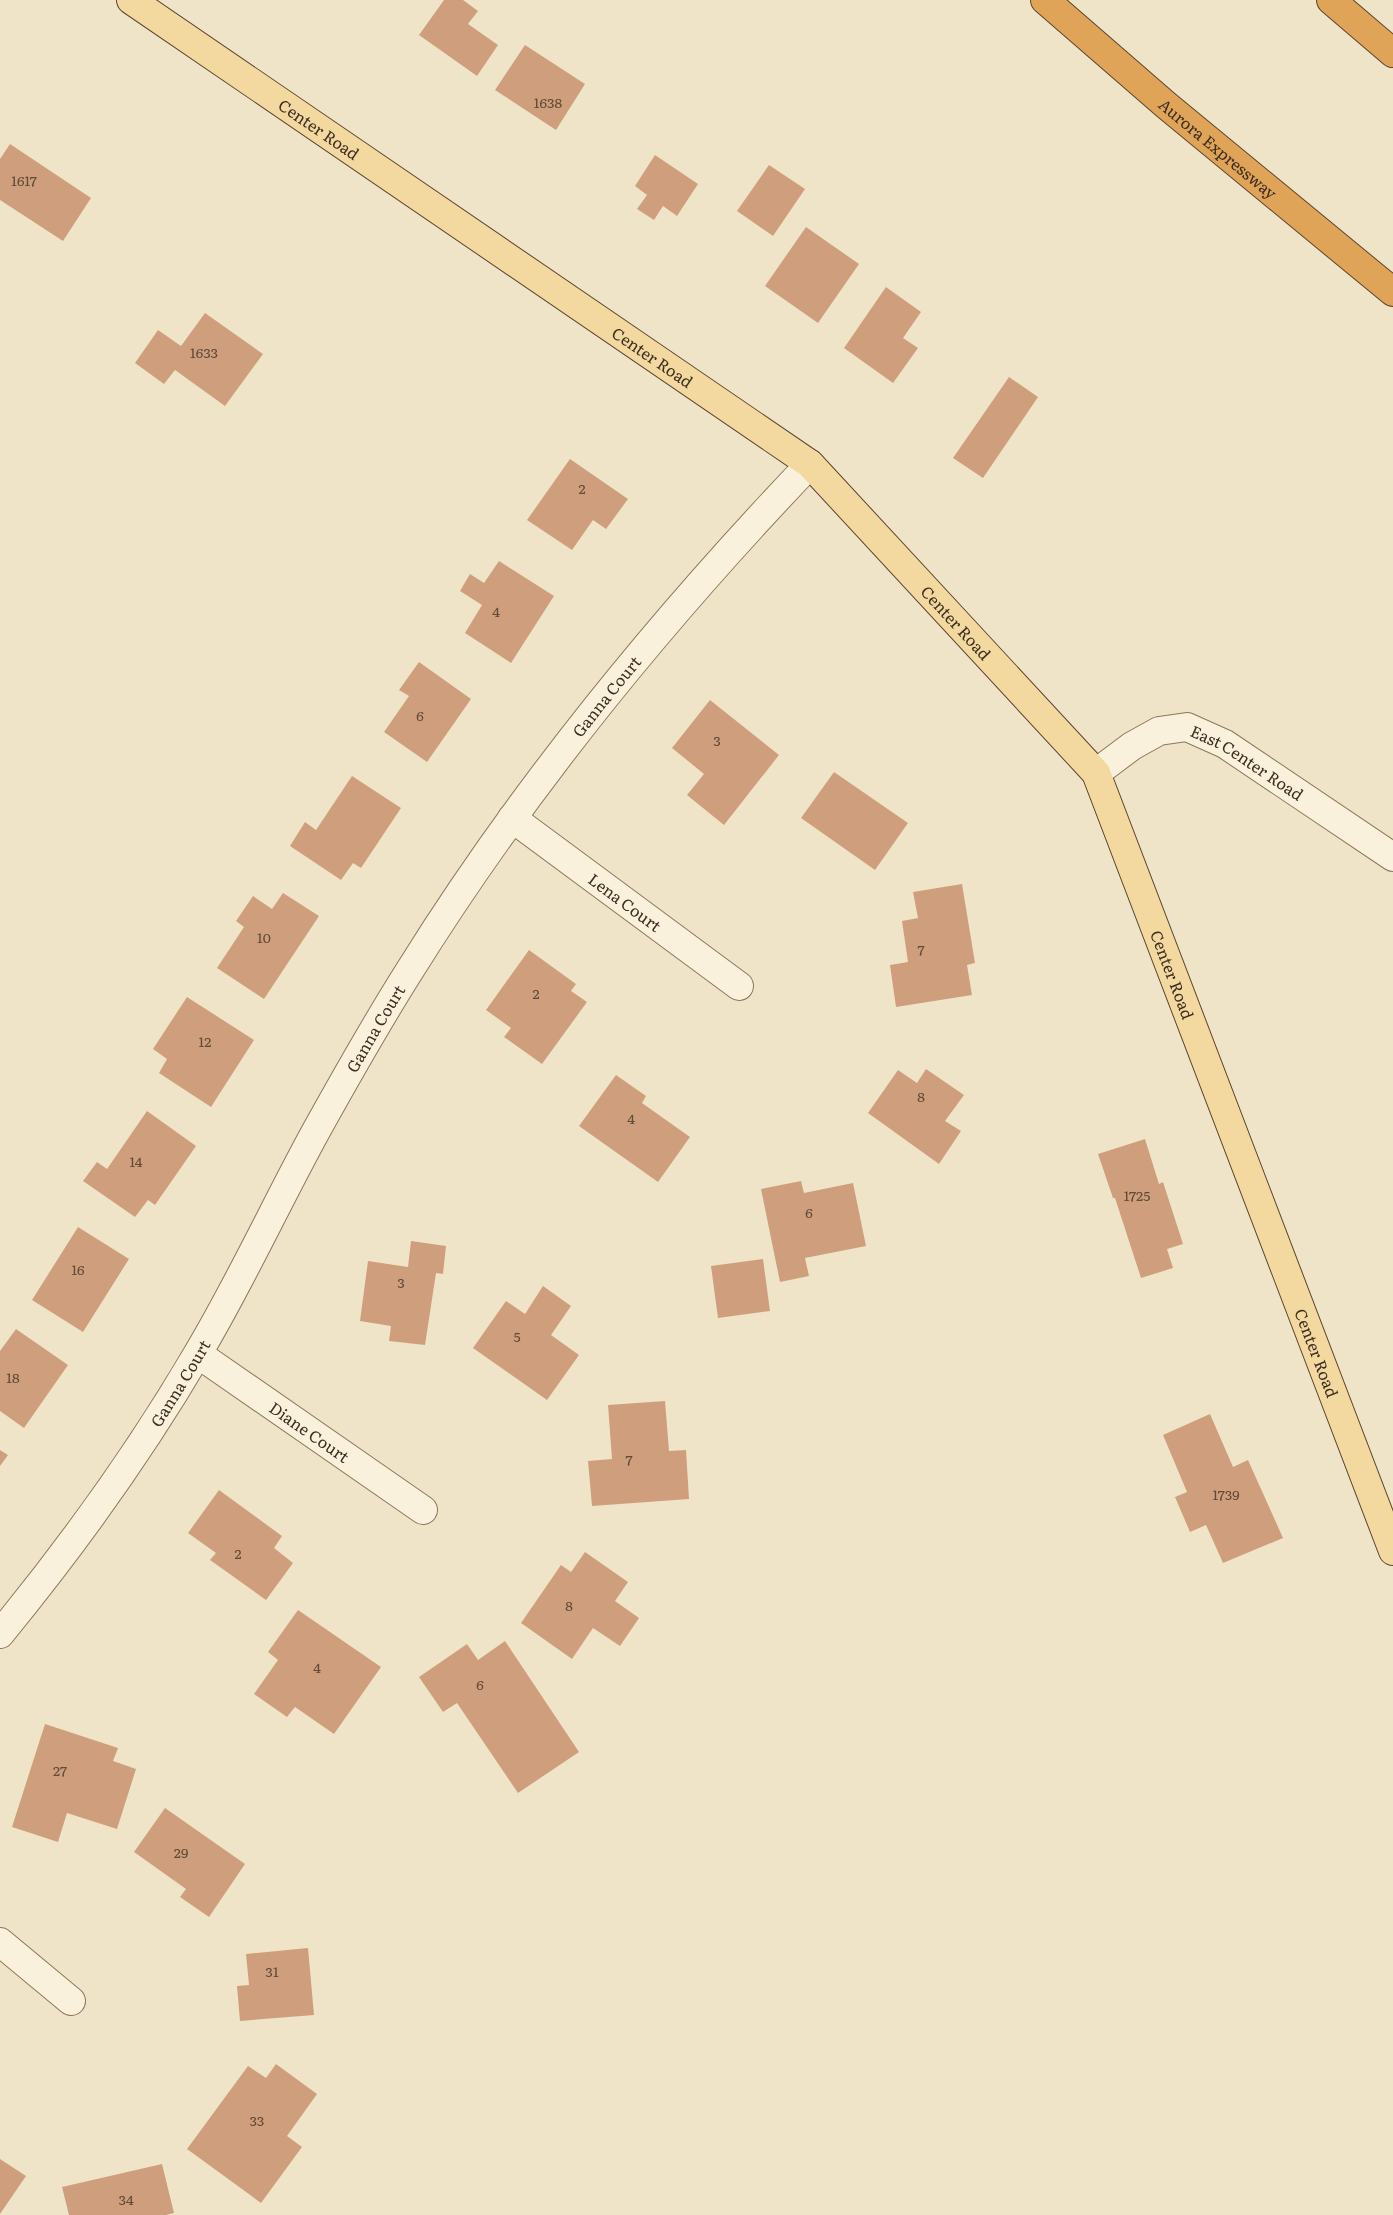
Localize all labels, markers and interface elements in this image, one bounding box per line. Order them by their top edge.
street label: Center Road [274,92,365,165]
house number: 1638 [534,92,563,112]
street label: Aurora Expressway [1154,92,1283,205]
house number: 1617 [11,170,37,190]
street label: Center Road [607,320,698,393]
house number: 1633 [190,342,218,362]
house number: 2 [578,478,586,498]
street label: Center Road [916,580,997,665]
house number: 4 [492,601,500,621]
street label: Ganna Court [566,650,646,742]
house number: 6 [416,705,424,725]
street label: East Center Road [1187,718,1309,806]
house number: 3 [713,730,721,750]
street label: Lena Court [584,867,667,937]
street label: Center Road [1145,926,1201,1023]
house number: 10 [257,927,271,947]
house number: 7 [917,939,925,959]
street label: Ganna Court [340,979,410,1076]
house number: 2 [532,983,540,1003]
house number: 12 [199,1031,211,1051]
house number: 8 [917,1086,925,1106]
house number: 4 [627,1108,635,1128]
house number: 14 [130,1151,143,1171]
house number: 1725 [1124,1185,1150,1205]
house number: 6 [805,1202,813,1222]
house number: 16 [71,1259,85,1279]
house number: 3 [397,1272,405,1292]
street label: Center Road [1289,1305,1345,1401]
house number: 5 [513,1326,521,1346]
street label: Ganna Court [144,1334,216,1431]
house number: 18 [6,1367,20,1387]
street label: Diane Court [265,1395,355,1468]
house number: 7 [625,1449,633,1469]
house number: 1739 [1212,1484,1240,1504]
house number: 2 [234,1543,242,1563]
house number: 8 [565,1595,573,1615]
house number: 4 [313,1657,321,1677]
house number: 6 [476,1674,484,1694]
house number: 27 [53,1760,67,1780]
house number: 29 [174,1842,188,1862]
house number: 31 [265,1961,279,1981]
house number: 33 [250,2110,264,2130]
house number: 34 [118,2189,134,2209]

